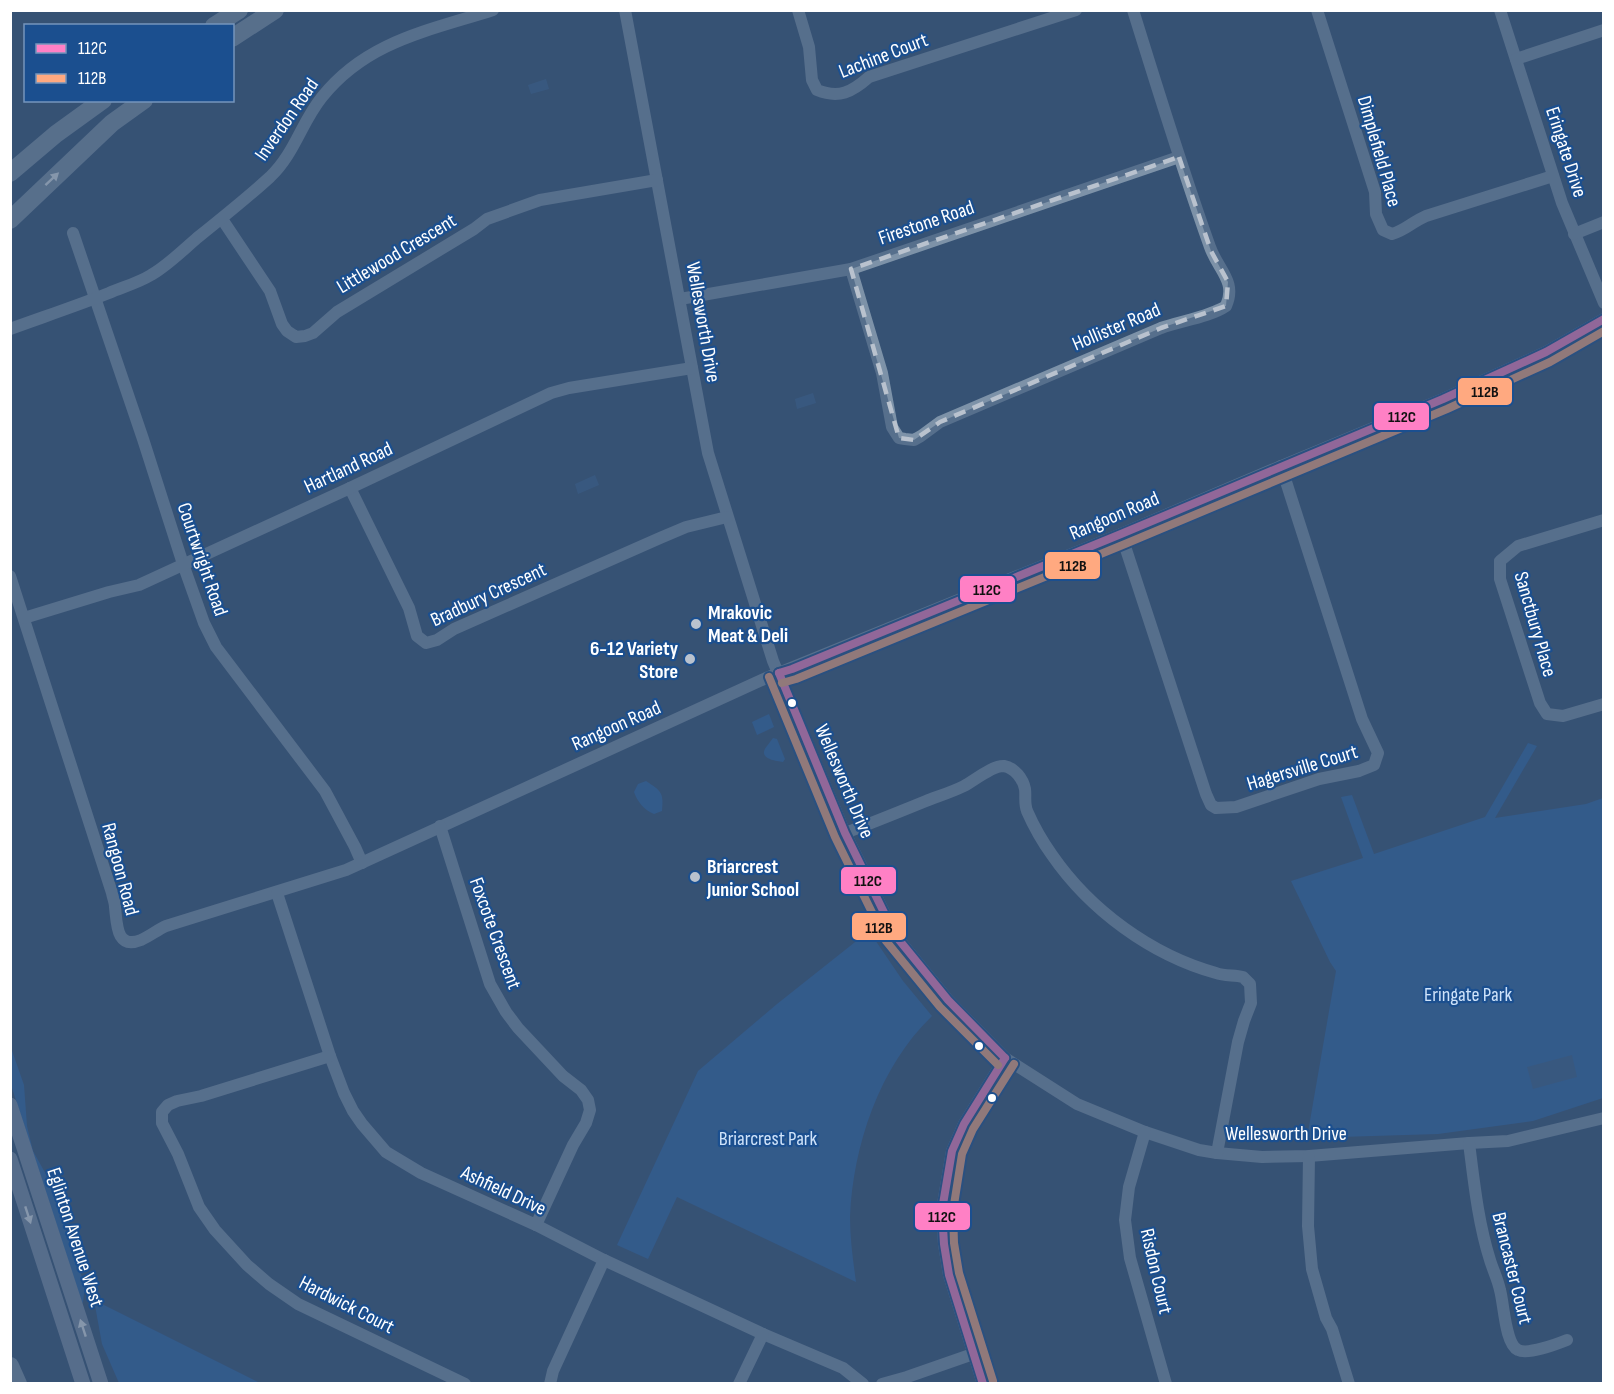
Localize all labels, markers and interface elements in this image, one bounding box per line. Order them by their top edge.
legend [24,24,234,102]
street label: Lachine Court [835,28,931,84]
text: 112C [78,38,107,59]
text: 112B [78,68,106,89]
street label: Inverdon Road [250,74,324,165]
street label: Dimplefield Place [1352,93,1406,210]
street label: Eringate Drive [1540,104,1592,201]
one-way arrow [45,173,59,187]
street label: Firestone Road [875,195,977,251]
street label: Littlewood Crescent [332,209,461,299]
street label: Wellesworth Drive [681,260,725,384]
street label: Hollister Road [1069,298,1164,356]
line badge: 112B [1457,377,1513,406]
text: 112B [1471,383,1499,402]
line badge: 112C [1373,402,1430,431]
text: 112C [1388,408,1416,427]
street label: Hartland Road [300,437,396,499]
street label: Rangoon Road [1066,486,1163,545]
street label: Courtwright Road [171,500,233,619]
line badge: 112B [1044,551,1101,580]
text: 112B [1059,557,1087,576]
street label: Bradbury Crescent [427,558,550,632]
street label: Sanctbury Place [1509,569,1561,680]
line badge: 112C [959,575,1016,603]
text: 112C [973,581,1001,600]
place label: Mrakovic Meat & Deli [708,601,788,648]
marker: Mrakovic Meat & Deli [689,617,703,631]
place label: 6-12 Variety Store [590,637,679,684]
marker: 6-12 Variety Store [683,652,697,666]
street label: Rangoon Road [568,696,665,756]
unlabelled marker [786,697,798,709]
street label: Wellesworth Drive [809,721,879,842]
street label: Hagersville Court [1244,740,1361,796]
street label: Rangoon Road [96,820,144,918]
place label: Briarcrest Junior School [706,855,799,902]
line badge: 112C [840,866,897,895]
marker: Briarcrest Junior School [688,870,702,884]
text: 112C [854,872,882,891]
street label: Foxcote Crescent [464,874,526,992]
line badge: 112B [851,912,907,941]
text: 112B [865,919,893,938]
park label: Eringate Park [1424,983,1512,1007]
unlabelled marker [973,1040,985,1052]
unlabelled marker [986,1092,998,1104]
street label: Wellesworth Drive [1225,1122,1347,1146]
park label: Briarcrest Park [719,1127,818,1151]
street label: Ashfield Drive [456,1160,550,1221]
street label: Eglinton Avenue West [41,1165,109,1310]
line badge: 112C [914,1202,971,1231]
one-way arrow [24,1206,34,1224]
text: 112C [928,1208,956,1227]
street label: Brancaster Court [1487,1210,1538,1327]
street label: Risdon Court [1135,1226,1177,1316]
street label: Hardwick Court [295,1271,398,1339]
one-way arrow [78,1319,87,1337]

